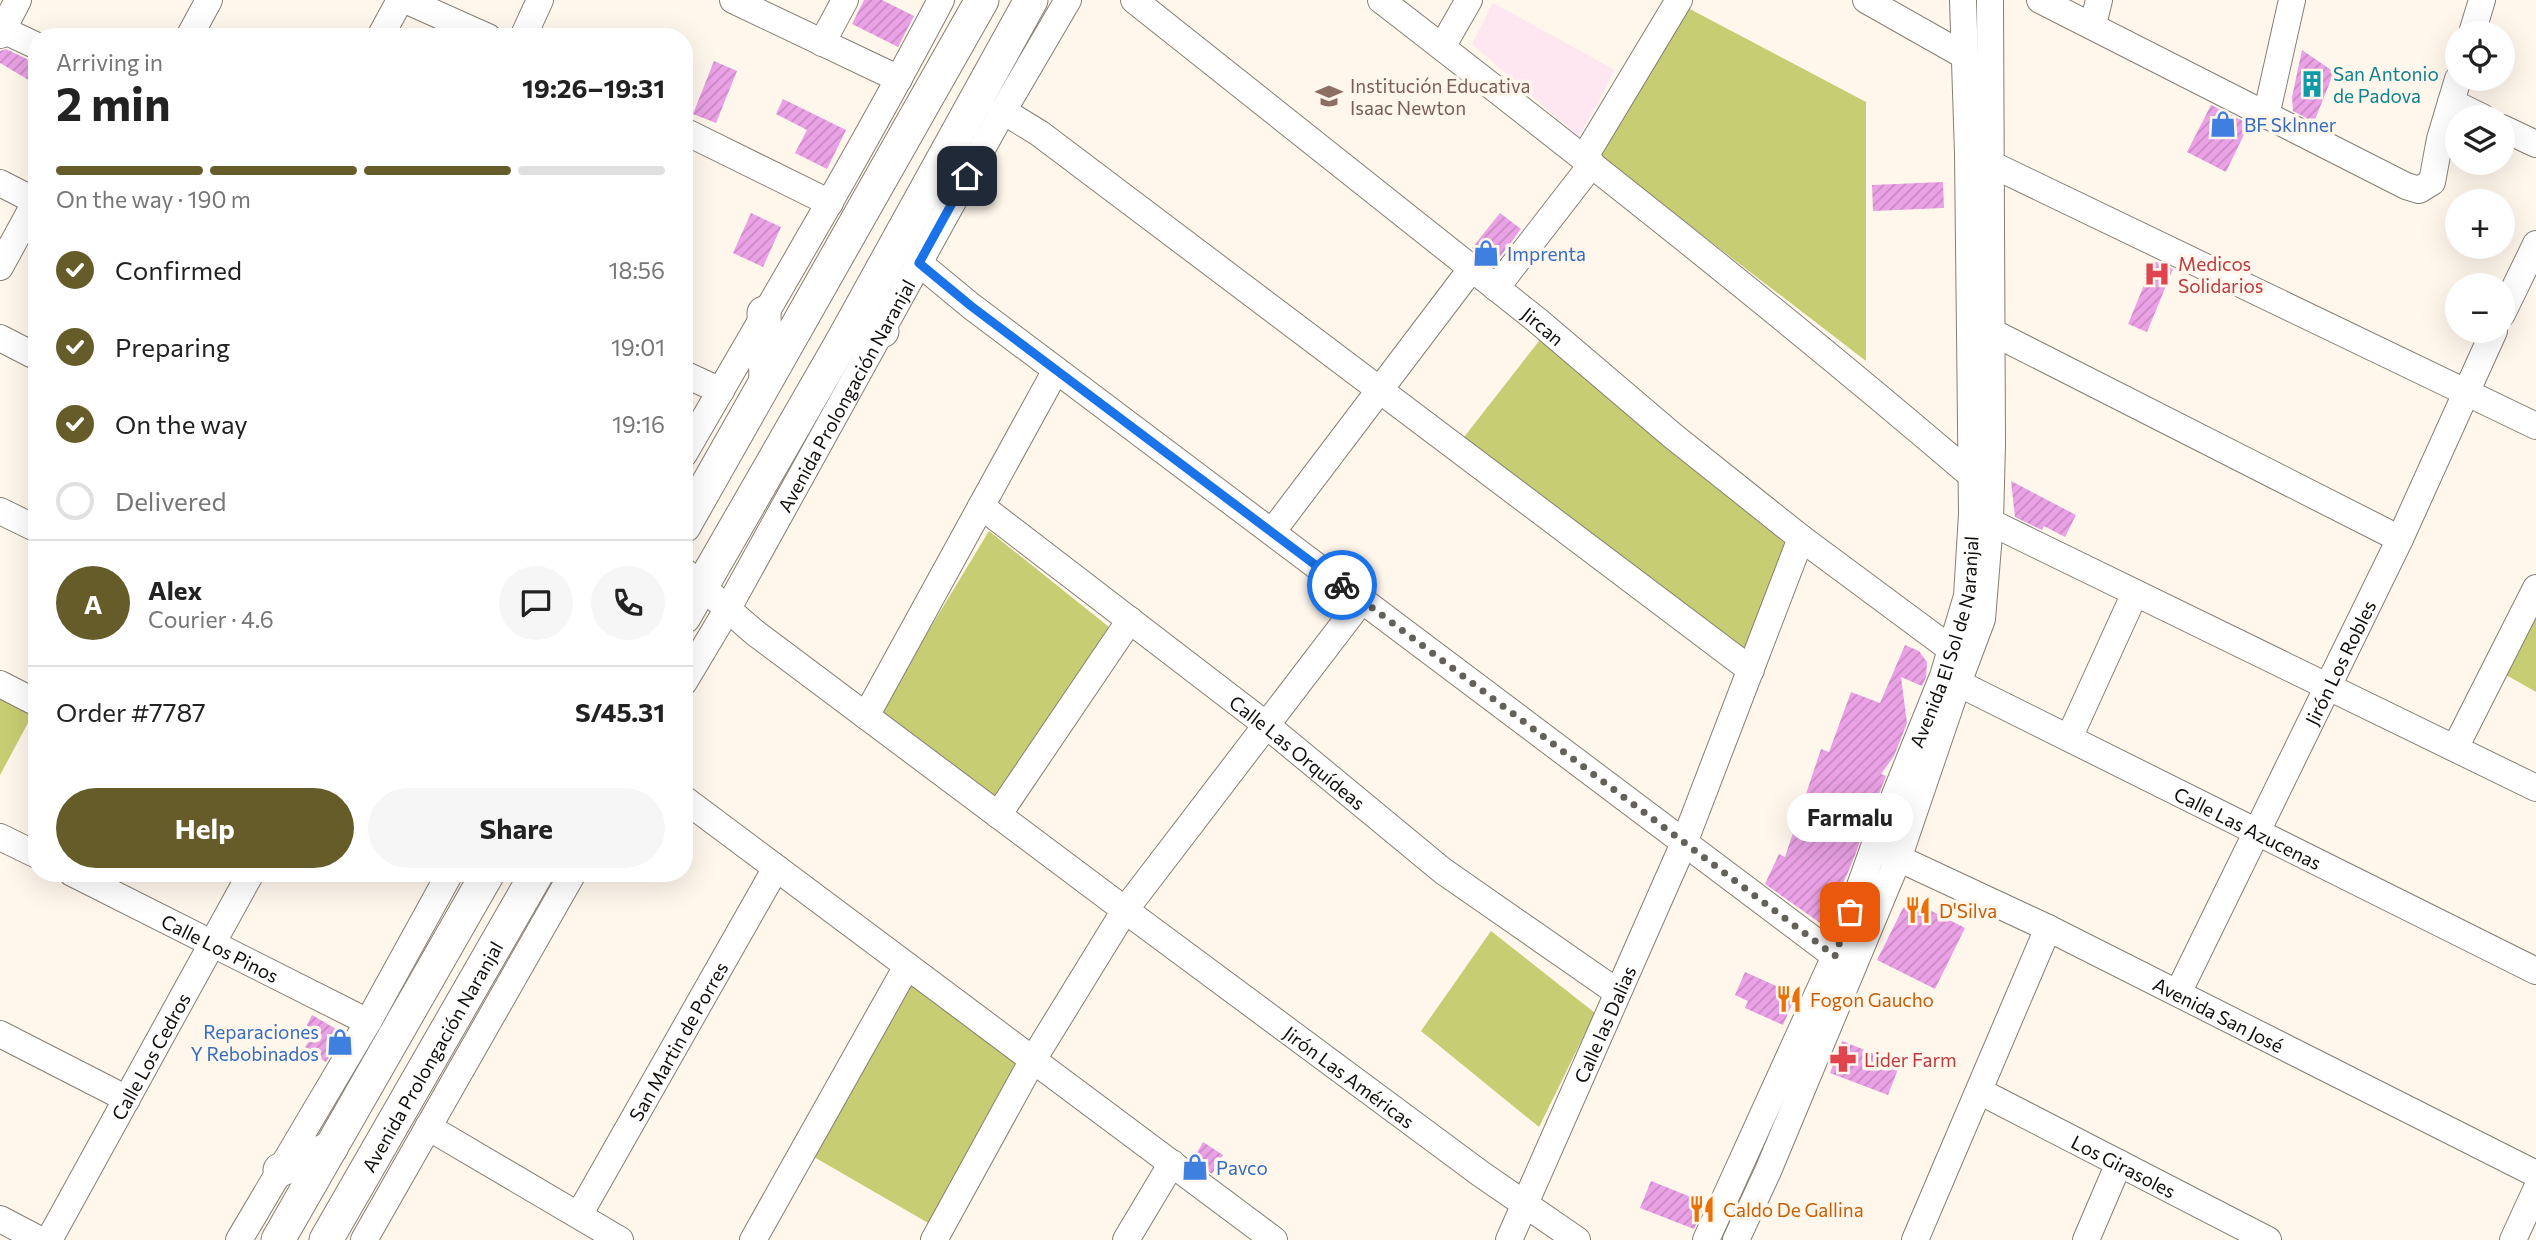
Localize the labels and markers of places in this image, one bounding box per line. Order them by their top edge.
place label: San Antonio de Padova [2333,62,2439,107]
building icon: San Antonio de Padova [2297,69,2327,99]
place label: Institución Educativa Isaac Newton [1350,74,1530,119]
school or university icon: Institución Educativa Isaac Newton [1314,81,1344,111]
shop icon: BF Sklnner [2208,109,2238,139]
place label: BF Sklnner [2244,113,2337,136]
pin [937,146,997,206]
shop icon: Imprenta [1471,238,1501,268]
place label: Imprenta [1507,242,1586,265]
place label: Medicos Solidarios [2178,252,2263,297]
hospital icon: Medicos Solidarios [2142,259,2172,289]
callout: Farmalu [1787,793,1913,842]
pin [1820,882,1880,942]
restaurant icon: D'Silva [1903,895,1933,925]
place label: D'Silva [1939,899,1997,922]
restaurant icon: Fogon Gaucho [1774,984,1804,1014]
place label: Fogon Gaucho [1810,988,1934,1011]
place label: Reparaciones Y Rebobinados [191,1020,319,1065]
shop icon: Reparaciones Y Rebobinados [325,1027,355,1057]
pharmacy icon: Lider Farm [1828,1044,1858,1074]
place label: Lider Farm [1864,1048,1957,1071]
shop icon: Pavco [1180,1152,1210,1182]
place label: Pavco [1216,1156,1268,1179]
restaurant icon: Caldo De Gallina [1687,1194,1717,1224]
place label: Caldo De Gallina [1723,1198,1864,1221]

